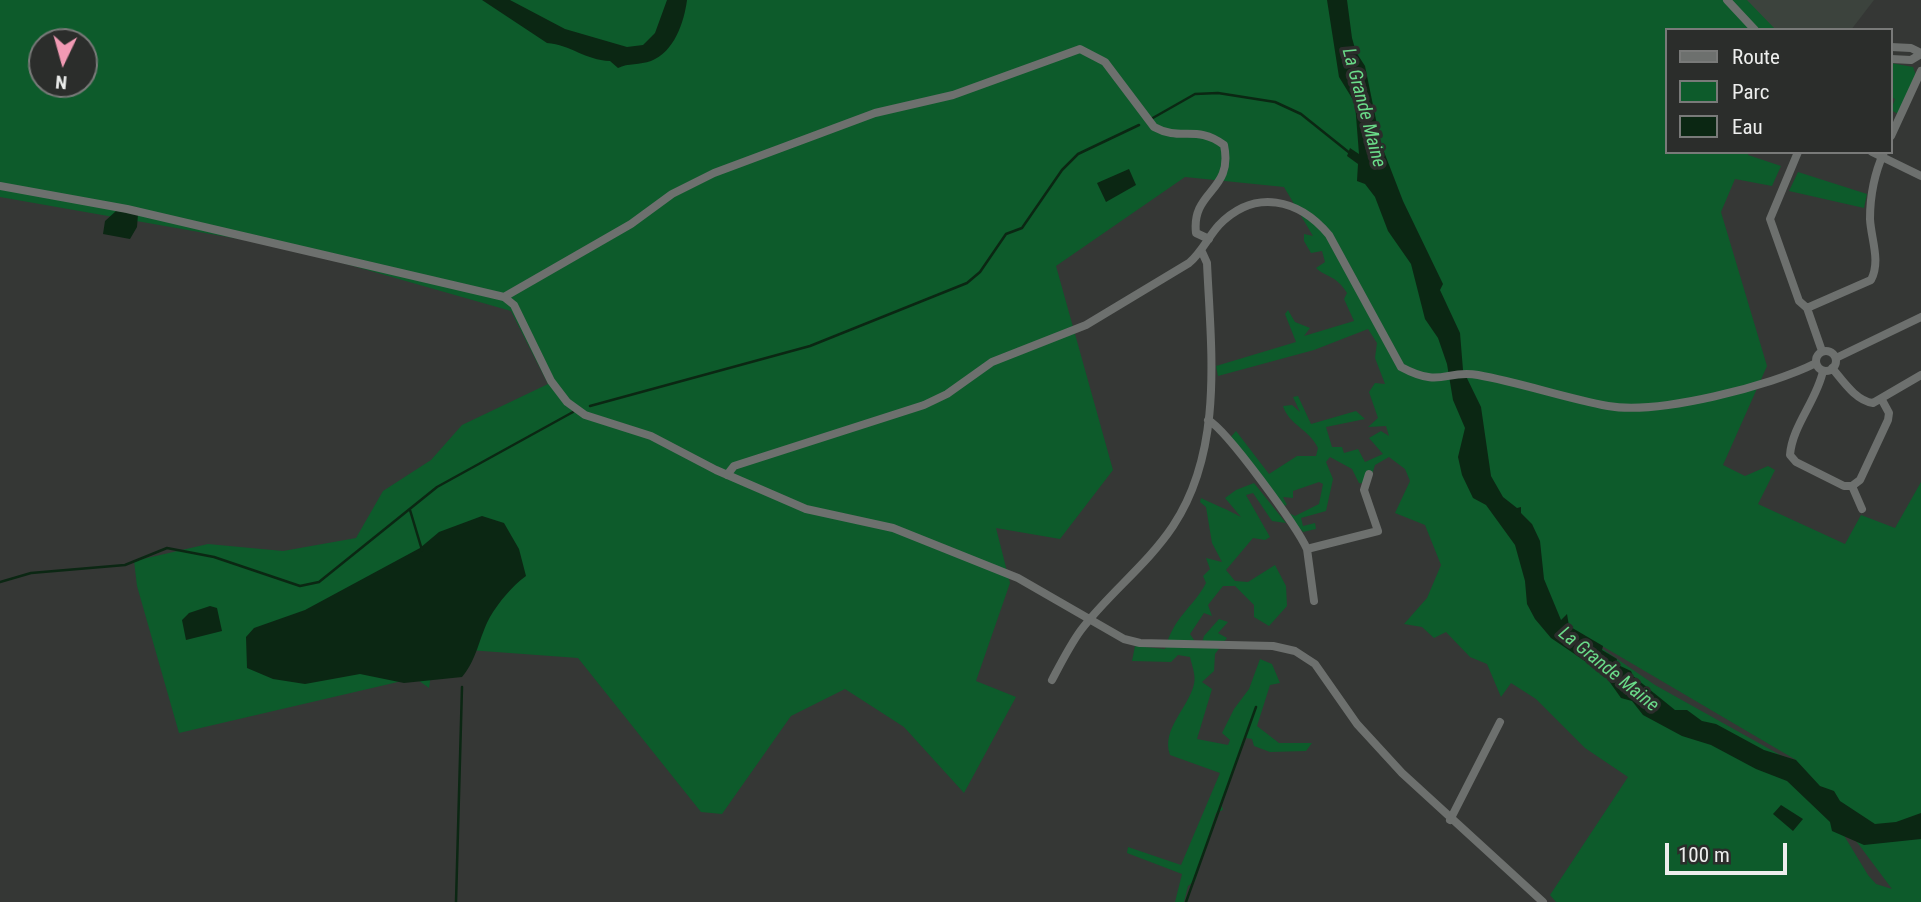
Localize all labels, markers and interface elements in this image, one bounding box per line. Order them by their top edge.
north arrow [28,28,98,98]
legend [1666,28,1893,154]
text: Route [1732,45,1780,69]
water label: La Grande Maine [1336,46,1390,170]
text: N [55,70,68,94]
text: Parc [1732,80,1770,104]
text: Eau [1732,115,1763,139]
water label: La Grande Maine [1553,623,1663,717]
scale bar [1669,828,1792,872]
text: 100 m [1678,843,1730,867]

